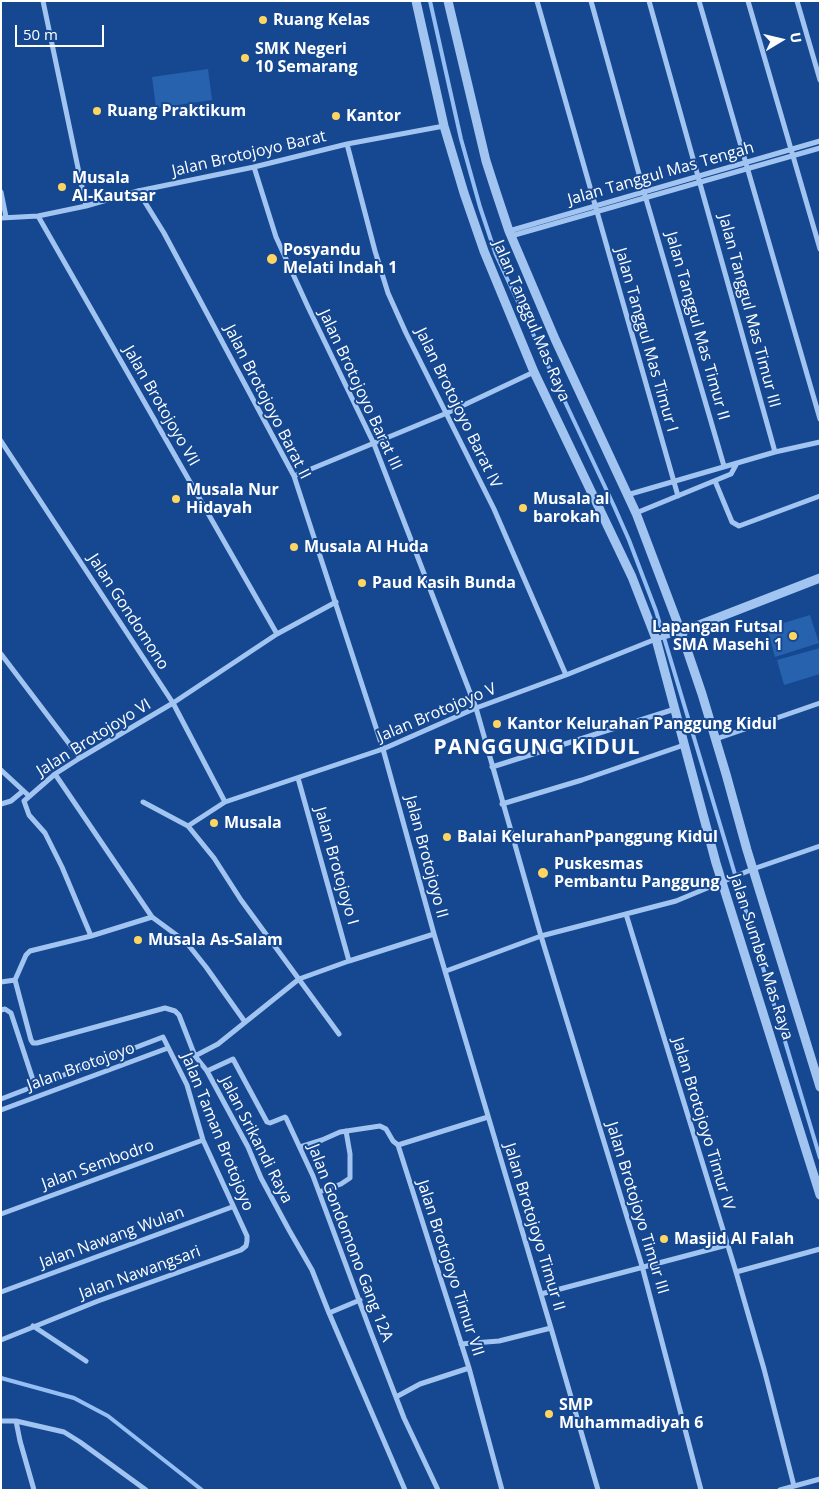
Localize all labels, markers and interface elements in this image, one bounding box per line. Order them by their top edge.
place label: Ruang Kelas [273,10,370,30]
marker: Ruang Kelas [257,14,269,26]
scale bar [18,15,106,47]
north arrow [756,15,806,65]
text: 50 m [23,24,58,44]
text: U [786,31,807,44]
place label: SMK Negeri 10 Semarang [255,39,358,77]
marker: SMK Negeri 10 Semarang [239,52,251,64]
place label: Ruang Praktikum [107,101,246,121]
marker: Ruang Praktikum [91,105,103,117]
place label: Kantor [346,106,401,126]
marker: Kantor [330,110,342,122]
street label: Jalan Brotojoyo Barat [170,127,328,181]
street label: Jalan Tanggul Mas Tengah [566,138,756,210]
place label: Musala Al-Kautsar [72,168,156,206]
marker: Musala Al-Kautsar [56,181,68,193]
street label: Jalan Tanggul Mas Timur III [714,212,784,410]
street label: Jalan Tanggul Mas Timur II [661,230,733,422]
street label: Jalan Tanggul Mas Raya [488,237,574,405]
place label: Posyandu Melati Indah 1 [283,240,397,278]
street label: Jalan Tanggul Mas Timur I [610,246,682,434]
marker: Posyandu Melati Indah 1 [265,252,279,266]
street label: Jalan Brotojoyo Barat III [314,307,406,473]
street label: Jalan Brotojoyo Barat II [220,322,314,482]
street label: Jalan Brotojoyo Barat IV [411,325,505,491]
street label: Jalan Brotojoyo VII [119,342,203,470]
place label: Musala Nur Hidayah [186,480,279,518]
place label: Musala al barokah [533,489,609,527]
marker: Musala Nur Hidayah [170,493,182,505]
marker: Musala al barokah [517,502,529,514]
place label: Musala Al Huda [304,537,429,557]
marker: Musala Al Huda [288,541,300,553]
street label: Jalan Gondomono [83,550,173,674]
place label: Paud Kasih Bunda [372,573,516,593]
marker: Paud Kasih Bunda [356,577,368,589]
place label: Lapangan Futsal SMA Masehi 1 [652,617,783,655]
marker: Lapangan Futsal SMA Masehi 1 [787,630,799,642]
street label: Jalan Brotojoyo V [375,679,499,747]
street label: Jalan Brotojoyo VI [33,695,155,781]
place label: Kantor Kelurahan Panggung Kidul [507,714,777,734]
marker: Kantor Kelurahan Panggung Kidul [491,718,503,730]
district label: PANGGUNG KIDUL [432,735,642,761]
street label: Jalan Brotojoyo II [400,794,452,920]
street label: Jalan Brotojoyo I [310,805,362,927]
place label: Musala [224,813,282,833]
marker: Musala [208,817,220,829]
place label: Balai KelurahanPpanggung Kidul [457,827,718,847]
marker: Balai KelurahanPpanggung Kidul [441,831,453,843]
place label: Puskesmas Pembantu Panggung [554,854,720,892]
marker: Puskesmas Pembantu Panggung [536,866,550,880]
street label: Jalan Sumber Mas Raya [725,871,797,1043]
place label: Musala As-Salam [148,930,283,950]
marker: Musala As-Salam [132,934,144,946]
street label: Jalan Brotojoyo Timur IV [668,1035,738,1213]
street label: Jalan Brotojoyo [25,1039,137,1095]
street label: Jalan Taman Brotojoyo [177,1050,257,1214]
street label: Jalan Srikandi Raya [216,1073,296,1207]
street label: Jalan Brotojoyo Timur III [602,1120,672,1296]
street label: Jalan Sembodro [39,1136,157,1194]
street label: Jalan Gondomono Gang 12A [303,1141,397,1345]
street label: Jalan Brotojoyo Timur II [499,1141,569,1313]
street label: Jalan Brotojoyo Timur VII [412,1178,488,1358]
street label: Jalan Nawang Wulan [37,1203,187,1273]
place label: Masjid Al Falah [674,1229,794,1249]
marker: Masjid Al Falah [658,1233,670,1245]
street label: Jalan Nawangsari [77,1242,203,1304]
place label: SMP Muhammadiyah 6 [559,1395,703,1433]
marker: SMP Muhammadiyah 6 [543,1408,555,1420]

